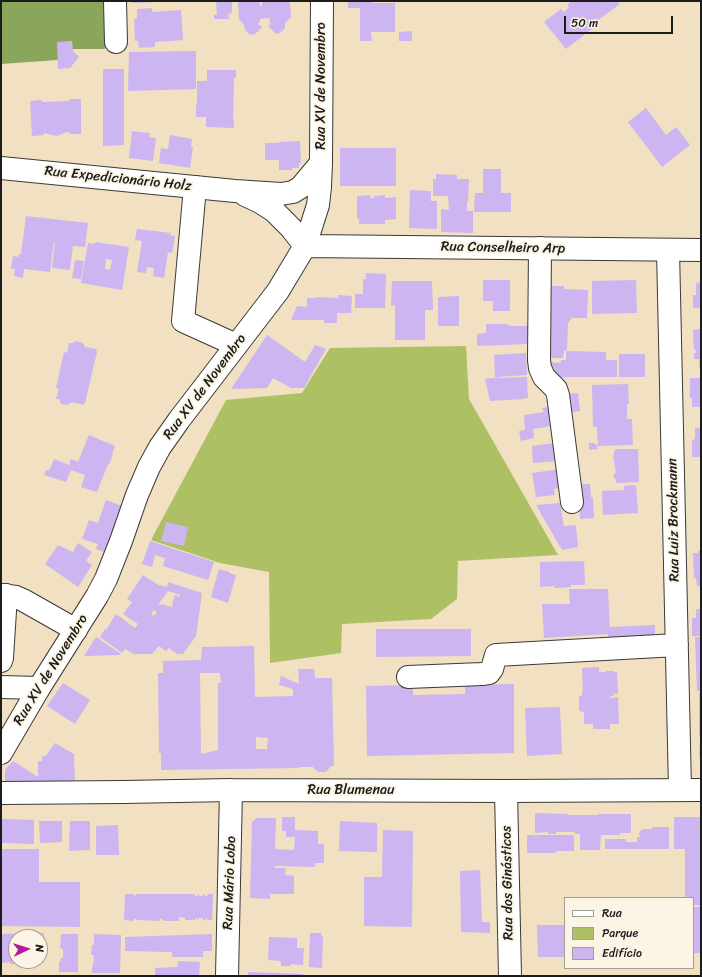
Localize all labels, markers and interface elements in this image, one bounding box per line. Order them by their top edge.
scale bar [566,8,675,34]
text: 50 m [571,12,598,34]
street label: Rua XV de Novembro [313,22,329,150]
street label: Rua Expedicionário Holz [44,163,192,195]
street label: Rua Conselheiro Arp [441,239,565,257]
street label: Rua XV de Novembro [160,331,250,443]
street label: Rua Luiz Brockmann [665,458,683,582]
street label: Rua XV de Novembro [10,611,92,729]
street label: Rua Blumenau [307,782,395,798]
street label: Rua dos Ginásticos [499,826,517,940]
street label: Rua Mário Lobo [220,836,240,930]
legend [564,897,694,969]
text: Rua [602,902,622,924]
text: Parque [602,922,638,944]
north arrow [8,929,48,969]
text: Edifício [602,942,642,964]
text: N [30,944,49,953]

